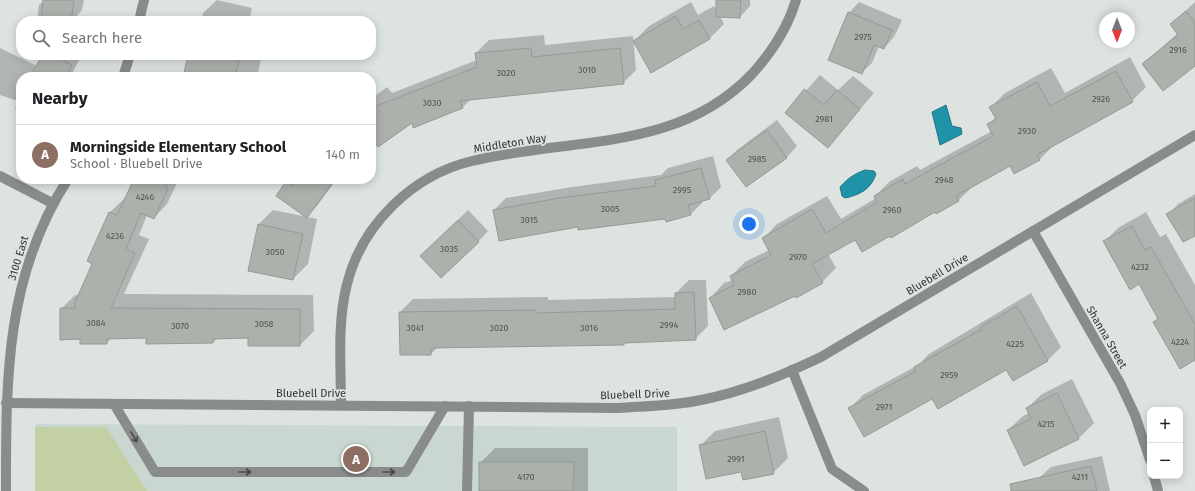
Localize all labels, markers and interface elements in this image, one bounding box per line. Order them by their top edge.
north arrow [1099,12,1135,48]
search box [16,16,376,60]
icon: search [30,27,52,49]
text: Search here [62,29,142,47]
house number: 2975 [854,32,872,42]
house number: 2916 [1169,45,1187,55]
house number: 3010 [578,65,596,75]
house number: 3020 [497,68,515,78]
text: Nearby [32,88,87,109]
house number: 2926 [1092,94,1110,104]
house number: 3030 [423,98,441,108]
house number: 2981 [815,114,833,124]
house number: 2930 [1018,126,1036,136]
street label: Middleton Way [473,131,548,156]
text: Morningside Elementary School [70,138,286,156]
text: A [41,147,49,162]
text: 140 m [326,147,360,162]
house number: 2985 [748,154,767,164]
text: School · Bluebell Drive [70,156,203,171]
house number: 2948 [935,175,953,185]
house number: 2995 [673,185,692,195]
house number: 4246 [136,192,154,202]
house number: 3005 [600,204,620,214]
house number: 2960 [883,205,901,215]
your location [739,214,759,234]
house number: 3015 [520,215,538,225]
house number: 4236 [106,231,124,241]
street label: 3100 East [6,234,31,282]
house number: 3035 [440,244,459,254]
house number: 3050 [265,247,285,257]
street label: Bluebell Drive [904,251,971,298]
house number: 2970 [789,252,807,262]
house number: 4232 [1131,262,1149,272]
house number: 2980 [737,287,757,297]
street label: Shanna Street [1083,304,1130,371]
house number: 3084 [86,318,106,328]
house number: 3058 [255,319,274,329]
house number: 2994 [660,320,678,330]
house number: 3070 [171,321,189,331]
house number: 3041 [406,323,424,333]
house number: 3020 [490,323,508,333]
house number: 3016 [580,323,598,333]
house number: 4224 [1171,337,1189,347]
house number: 4225 [1006,339,1025,349]
house number: 2959 [940,370,958,380]
street label: Bluebell Drive [276,387,346,400]
street label: Bluebell Drive [600,387,670,402]
house number: 2971 [876,402,892,412]
map controls [1147,407,1183,479]
button: + [1147,407,1183,443]
house number: 4215 [1037,419,1055,429]
one-way arrow [130,431,138,442]
button: − [1147,443,1183,479]
pin: A [343,444,369,474]
house number: 2991 [727,454,745,464]
one-way arrow [238,468,251,476]
one-way arrow [382,468,395,476]
house number: 4170 [517,472,535,482]
house number: 4211 [1072,472,1088,482]

